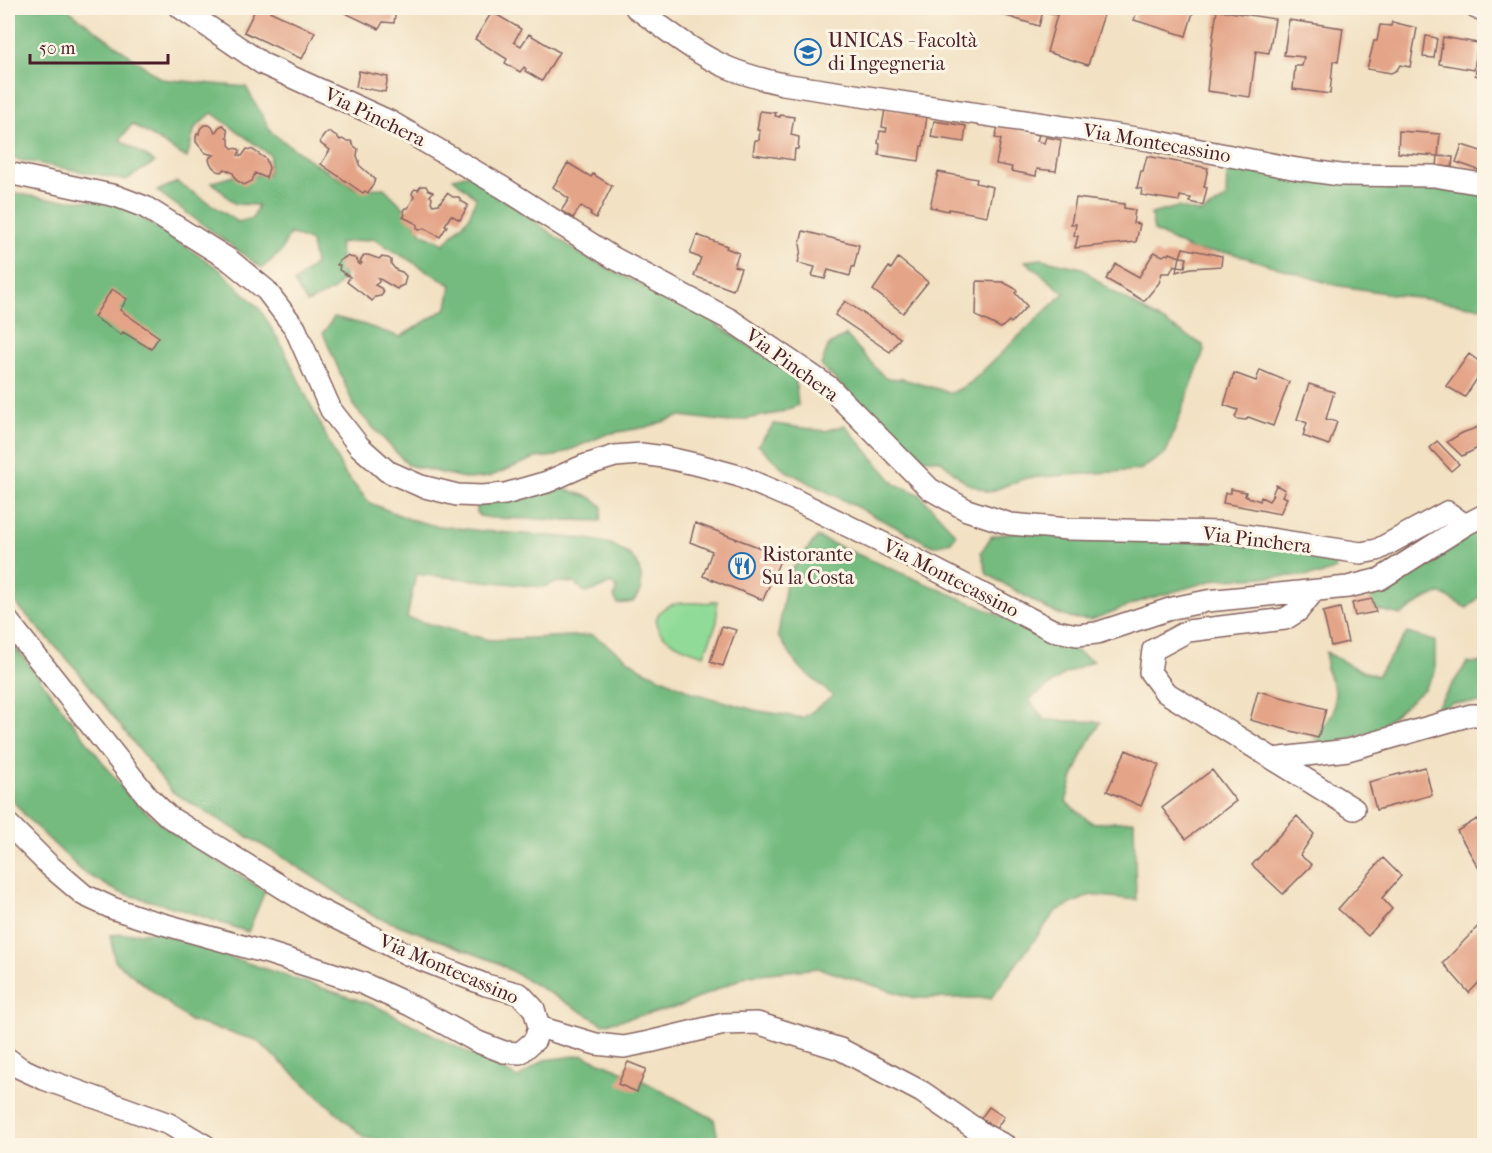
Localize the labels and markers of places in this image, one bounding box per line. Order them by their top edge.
place label: UNICAS - Facoltà di Ingegneria [828,29,978,75]
school or university icon: UNICAS - Facoltà di Ingegneria [793,37,823,67]
place label: Ristorante Su la Costa [762,543,855,589]
restaurant icon: Ristorante Su la Costa [727,551,757,581]

